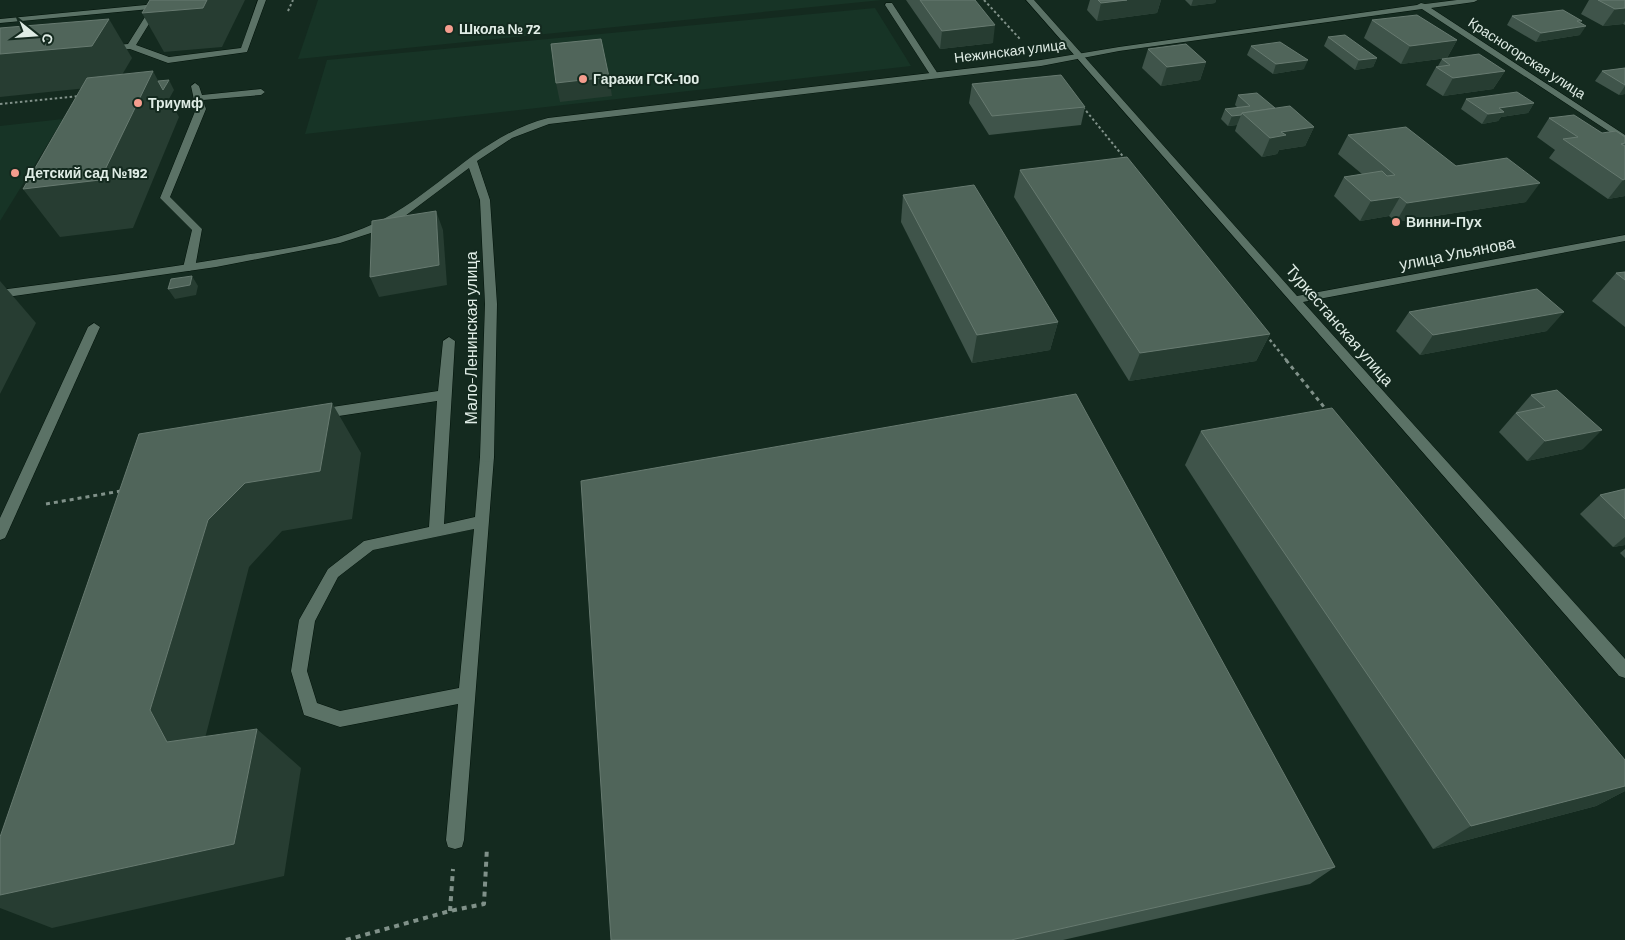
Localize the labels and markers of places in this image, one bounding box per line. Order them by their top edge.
place label: Школа № 72 [459,20,541,37]
marker: Школа № 72 [443,23,455,35]
place label: Гаражи ГСК-100 [593,70,699,87]
marker: Гаражи ГСК-100 [577,73,589,85]
place label: Триумф [148,94,203,111]
marker: Триумф [132,97,144,109]
place label: Детский сад №192 [25,164,148,181]
marker: Детский сад №192 [9,167,21,179]
place label: Винни-Пух [1406,213,1482,230]
marker: Винни-Пух [1390,216,1402,228]

